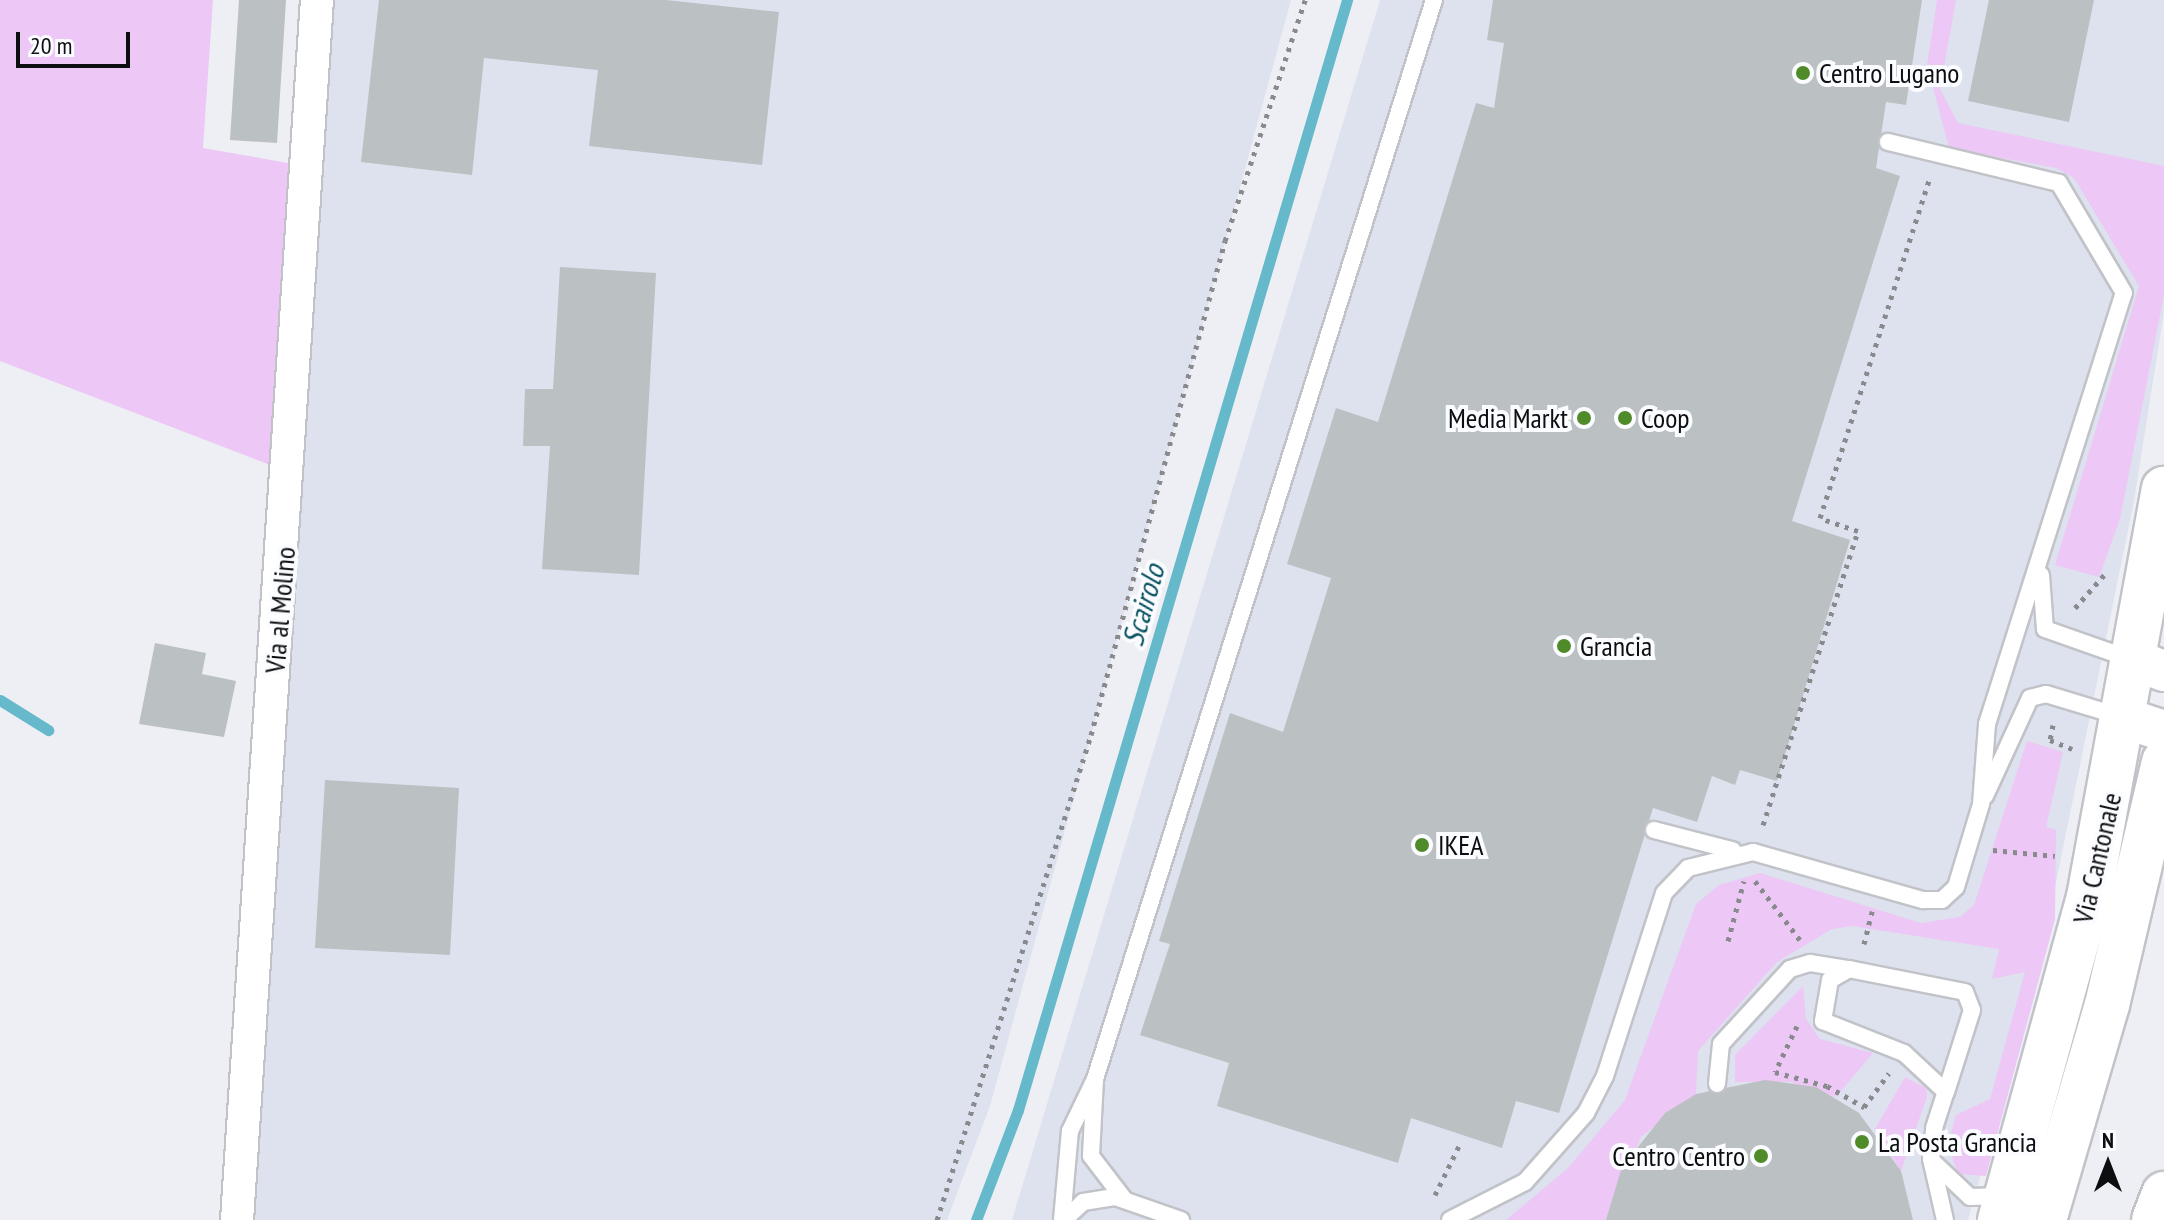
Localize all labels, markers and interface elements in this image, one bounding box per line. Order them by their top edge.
scale bar [20,16,134,66]
text: 20 m [30,30,72,61]
place label: Centro Lugano [1819,56,1959,90]
marker: Centro Lugano [1794,64,1812,82]
place label: Media Markt [1448,401,1568,435]
place label: Coop [1641,401,1689,435]
marker: Media Markt [1575,409,1593,427]
marker: Coop [1616,409,1634,427]
street label: Via al Molino [258,545,302,675]
water label: Scairolo [1114,560,1172,650]
place label: Grancia [1580,629,1652,663]
marker: Grancia [1555,637,1573,655]
street label: Via Cantonale [2066,789,2128,927]
place label: IKEA [1438,828,1484,862]
marker: IKEA [1413,836,1431,854]
north arrow [2068,1124,2148,1204]
place label: La Posta Grancia [1878,1125,2037,1159]
text: N [2102,1126,2114,1154]
marker: La Posta Grancia [1853,1133,1871,1151]
place label: Centro Centro [1612,1139,1745,1173]
marker: Centro Centro [1752,1147,1770,1165]

